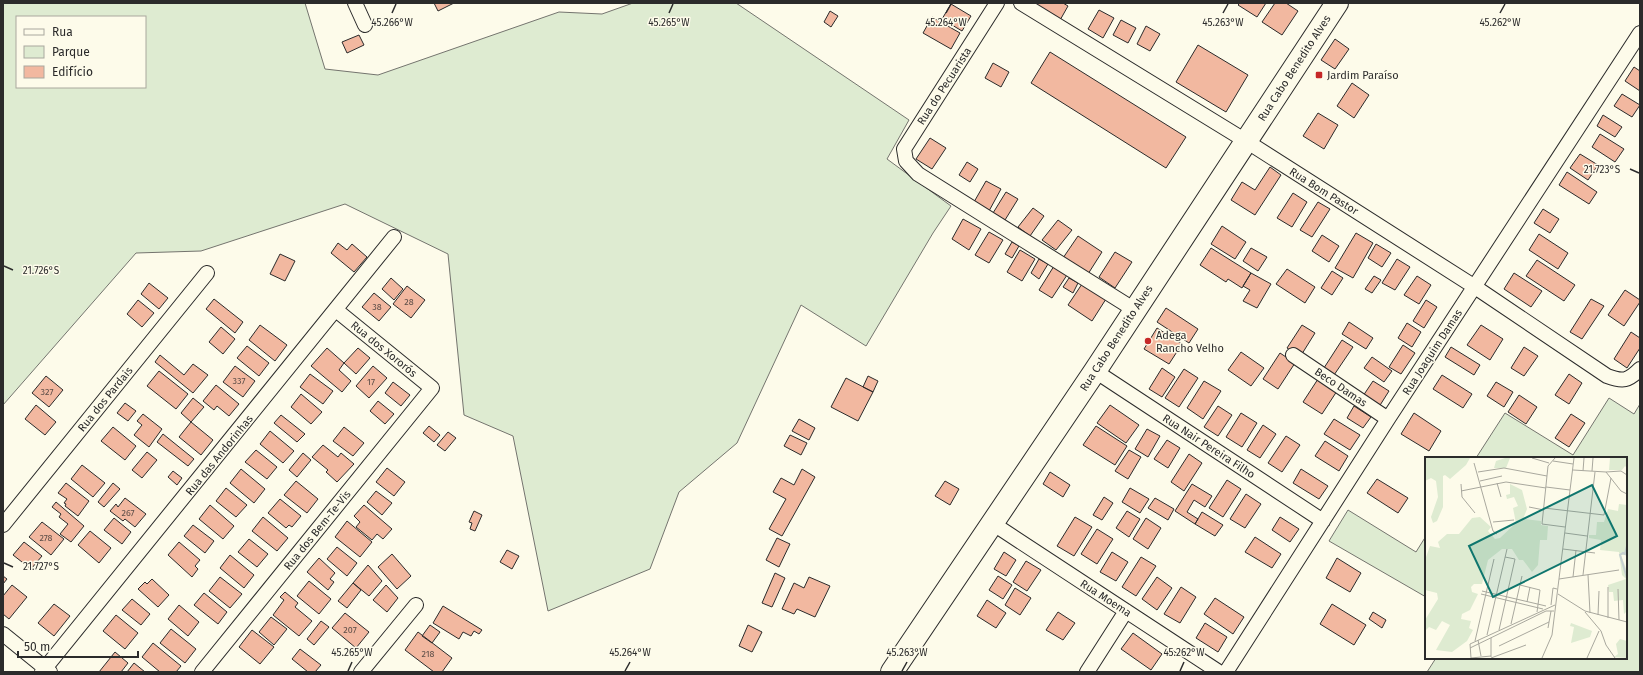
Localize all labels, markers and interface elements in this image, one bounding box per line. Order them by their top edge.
street label: Rua Cabo Benedito Alves [1255,13,1334,124]
legend [16,16,146,88]
text: 45.266°W [371,17,414,29]
text: 45.265°W [648,17,690,29]
text: 45.264°W [925,17,968,29]
text: 45.263°W [1202,17,1244,29]
text: 45.262°W [1479,17,1521,29]
text: Rua [52,25,73,39]
text: Parque [52,45,90,59]
street label: Rua do Pecuarista [915,45,974,127]
text: Edifício [52,65,93,79]
place label: Jardim Paraíso [1327,69,1399,82]
marker: Jardim Paraíso [1314,70,1324,80]
text: 21.723°S [1584,164,1621,176]
street label: Rua Bom Pastor [1287,165,1361,218]
text: 21.726°S [23,265,60,277]
street label: Rua Cabo Benedito Alves [1077,283,1156,394]
house number: 28 [404,297,414,307]
house number: 38 [372,302,382,312]
street label: Rua Joaquim Damas [1400,307,1465,398]
street label: Rua dos Xororós [348,319,419,380]
place label: Adega Rancho Velho [1156,329,1224,355]
marker: Adega Rancho Velho [1143,336,1153,346]
street label: Rua dos Pardais [75,364,135,434]
street label: Beco Damas [1312,365,1369,410]
house number: 337 [233,376,245,386]
house number: 17 [367,377,375,387]
house number: 327 [41,387,53,397]
street label: Rua Nair Pereira Filho [1160,412,1257,481]
street label: Rua das Andorinhas [183,413,256,498]
inset map [1425,457,1627,659]
street label: Rua dos Bem-Te-Vis [281,488,353,573]
house number: 267 [121,508,135,518]
house number: 278 [39,533,53,543]
text: 21.727°S [23,561,59,573]
street label: Rua Moema [1078,577,1134,620]
house number: 207 [343,625,357,635]
scale bar [18,633,138,659]
text: 50 m [24,640,50,654]
text: 45.265°W [331,647,373,659]
text: 45.264°W [609,647,652,659]
text: 45.263°W [886,647,928,659]
text: 45.262°W [1163,647,1205,659]
house number: 218 [421,649,435,659]

